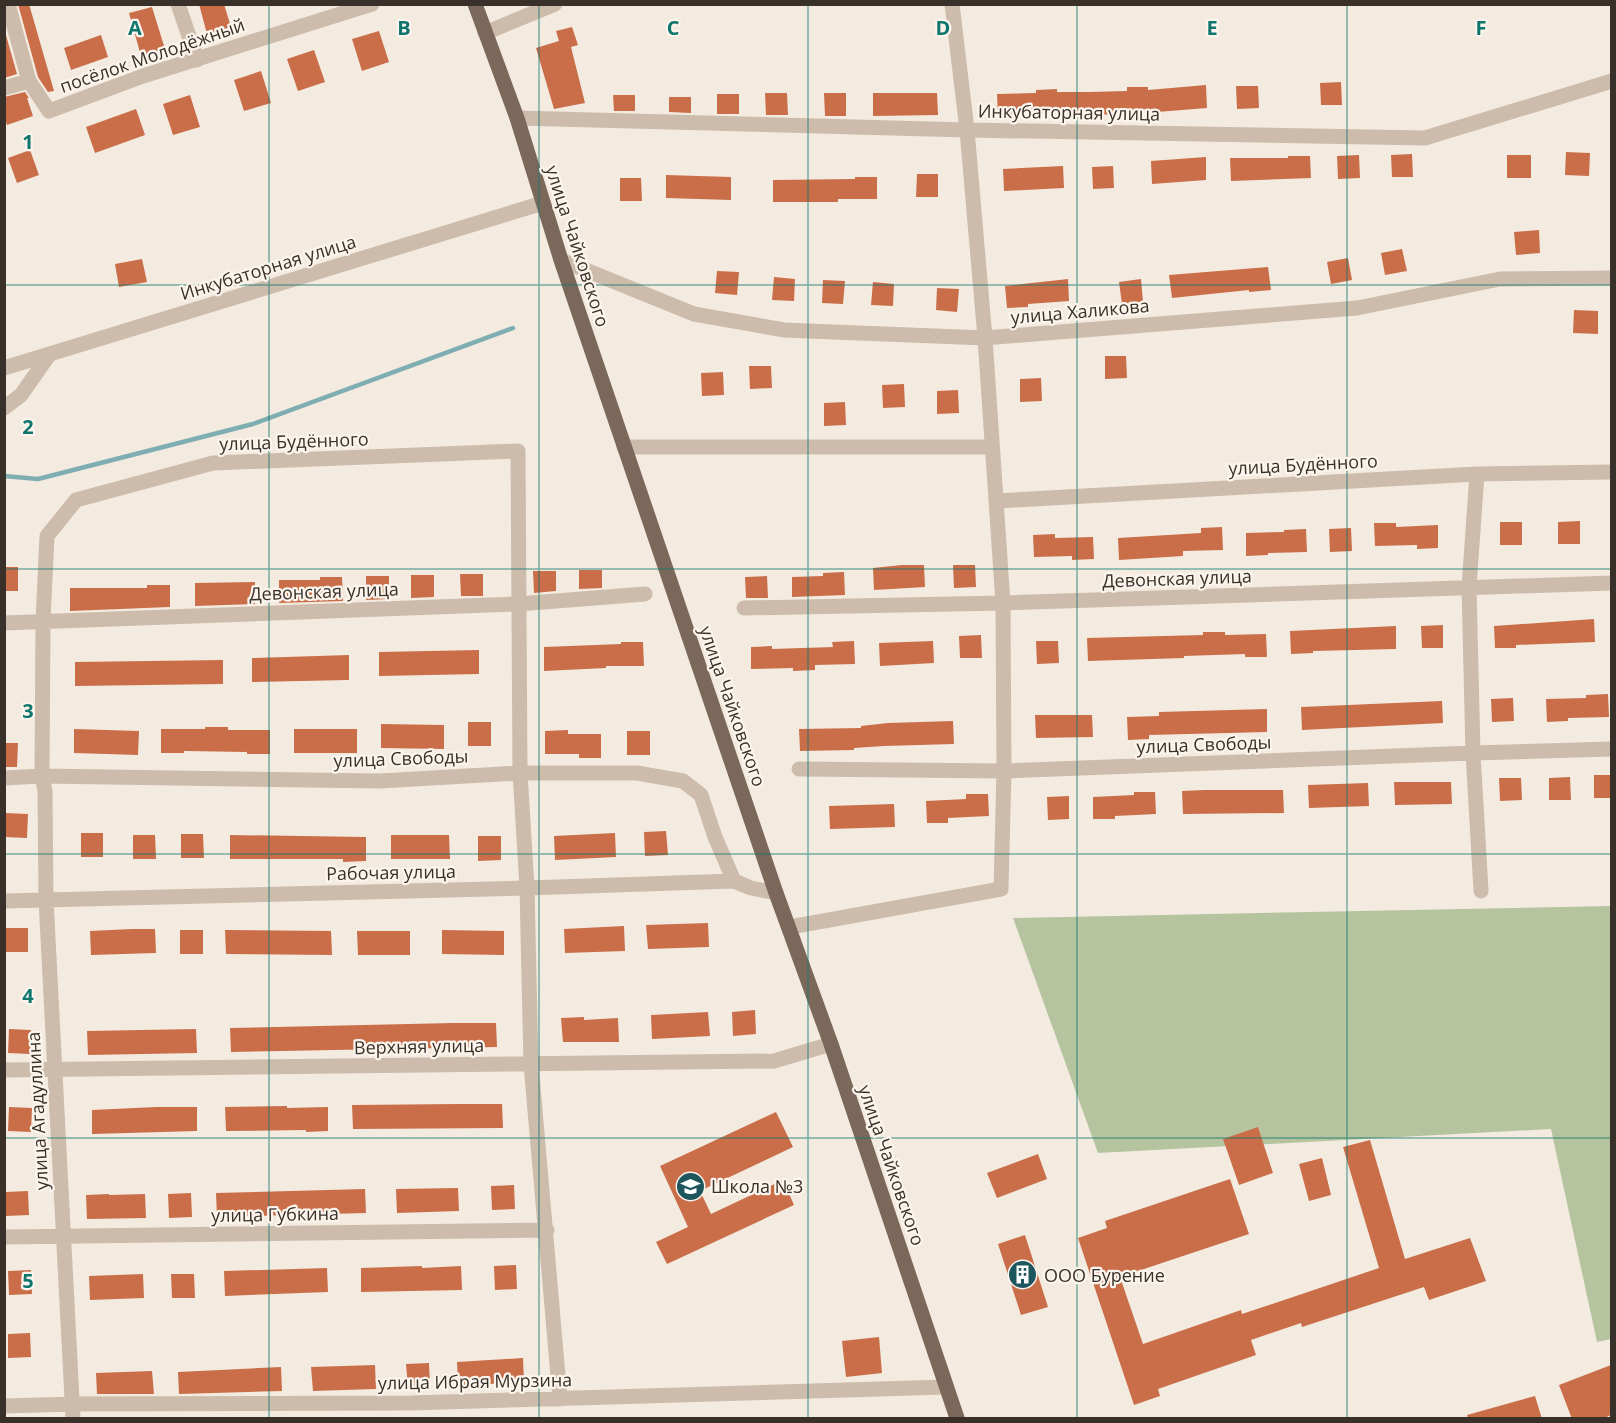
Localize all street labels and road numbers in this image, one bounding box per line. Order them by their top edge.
street label: посёлок Молодёжный [56,12,248,98]
street label: Инкубаторная улица [978,98,1160,126]
street label: улица Чайковского [541,162,615,330]
street label: Инкубаторная улица [177,229,359,305]
street label: улица Халикова [1010,293,1150,329]
street label: улица Будённого [219,426,369,456]
street label: улица Будённого [1228,448,1378,480]
street label: Девонская улица [1102,563,1252,593]
street label: Девонская улица [249,576,399,606]
street label: улица Чайковского [694,622,772,790]
street label: улица Свободы [1136,730,1272,758]
street label: улица Свободы [333,744,469,772]
street label: Рабочая улица [326,859,456,885]
street label: улица Агадуллина [21,1031,53,1191]
street label: Верхняя улица [354,1033,484,1059]
street label: улица Чайковского [853,1081,931,1249]
street label: улица Губкина [211,1201,339,1227]
street label: улица Ибрая Мурзина [378,1367,572,1395]

